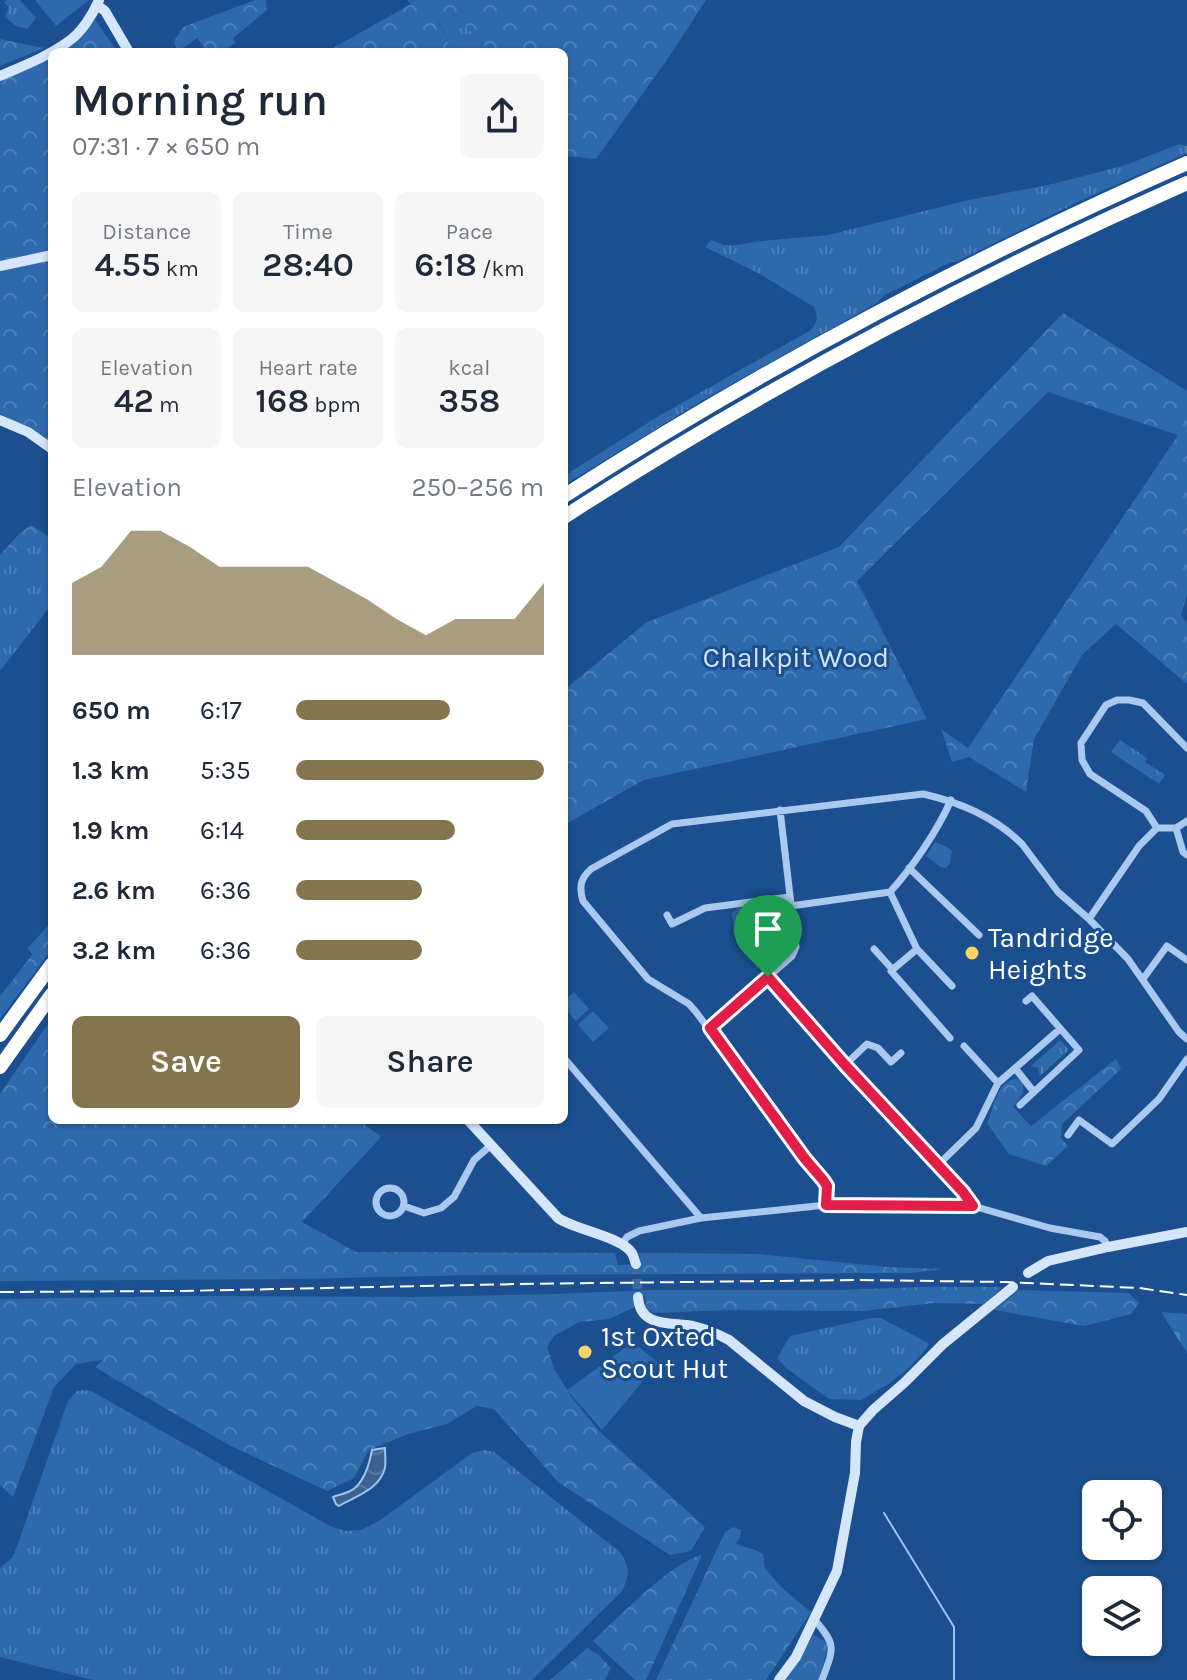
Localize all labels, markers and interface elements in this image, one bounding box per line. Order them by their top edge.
button: share [460,74,544,158]
text: Morning run [72,75,328,126]
text: 07:31 · 7 × 650 m [72,131,260,162]
text: Distance [102,219,191,245]
text: Time [283,219,333,245]
text: Pace [446,219,493,245]
text: 4.55 [95,245,161,285]
text: 28:40 [262,245,354,285]
text: 6:18 [414,245,477,285]
text: km [161,256,199,282]
text: /km [477,256,525,282]
text: Elevation [100,355,193,381]
text: Heart rate [258,355,358,381]
text: kcal [448,355,490,381]
text: 42 [114,381,154,421]
text: 168 [255,381,309,421]
text: 358 [438,381,500,421]
text: m [154,392,180,418]
text: bpm [309,392,361,418]
text: Elevation [72,472,182,503]
text: 250–256 m [411,472,544,503]
park label: Chalkpit Wood [703,641,889,674]
text: 650 m [72,695,151,726]
text: 6:17 [200,695,242,726]
text: 1.3 km [72,755,150,786]
text: 5:35 [200,755,251,786]
text: 1.9 km [72,815,149,846]
text: 6:14 [200,815,244,846]
text: 2.6 km [72,875,156,906]
text: 6:36 [200,875,251,906]
pin [734,895,802,977]
icon: arrive [746,907,790,951]
place label: Tandridge Heights [988,921,1114,986]
text: 3.2 km [72,935,156,966]
text: 6:36 [200,935,251,966]
marker: Tandridge Heights [963,944,981,962]
button: Save [72,1016,300,1108]
button: Share [316,1016,544,1108]
place label: 1st Oxted Scout Hut [601,1320,728,1385]
marker: 1st Oxted Scout Hut [576,1343,594,1361]
map controls [1082,1480,1162,1656]
button: locate [1082,1480,1162,1560]
button: layers [1082,1576,1162,1656]

